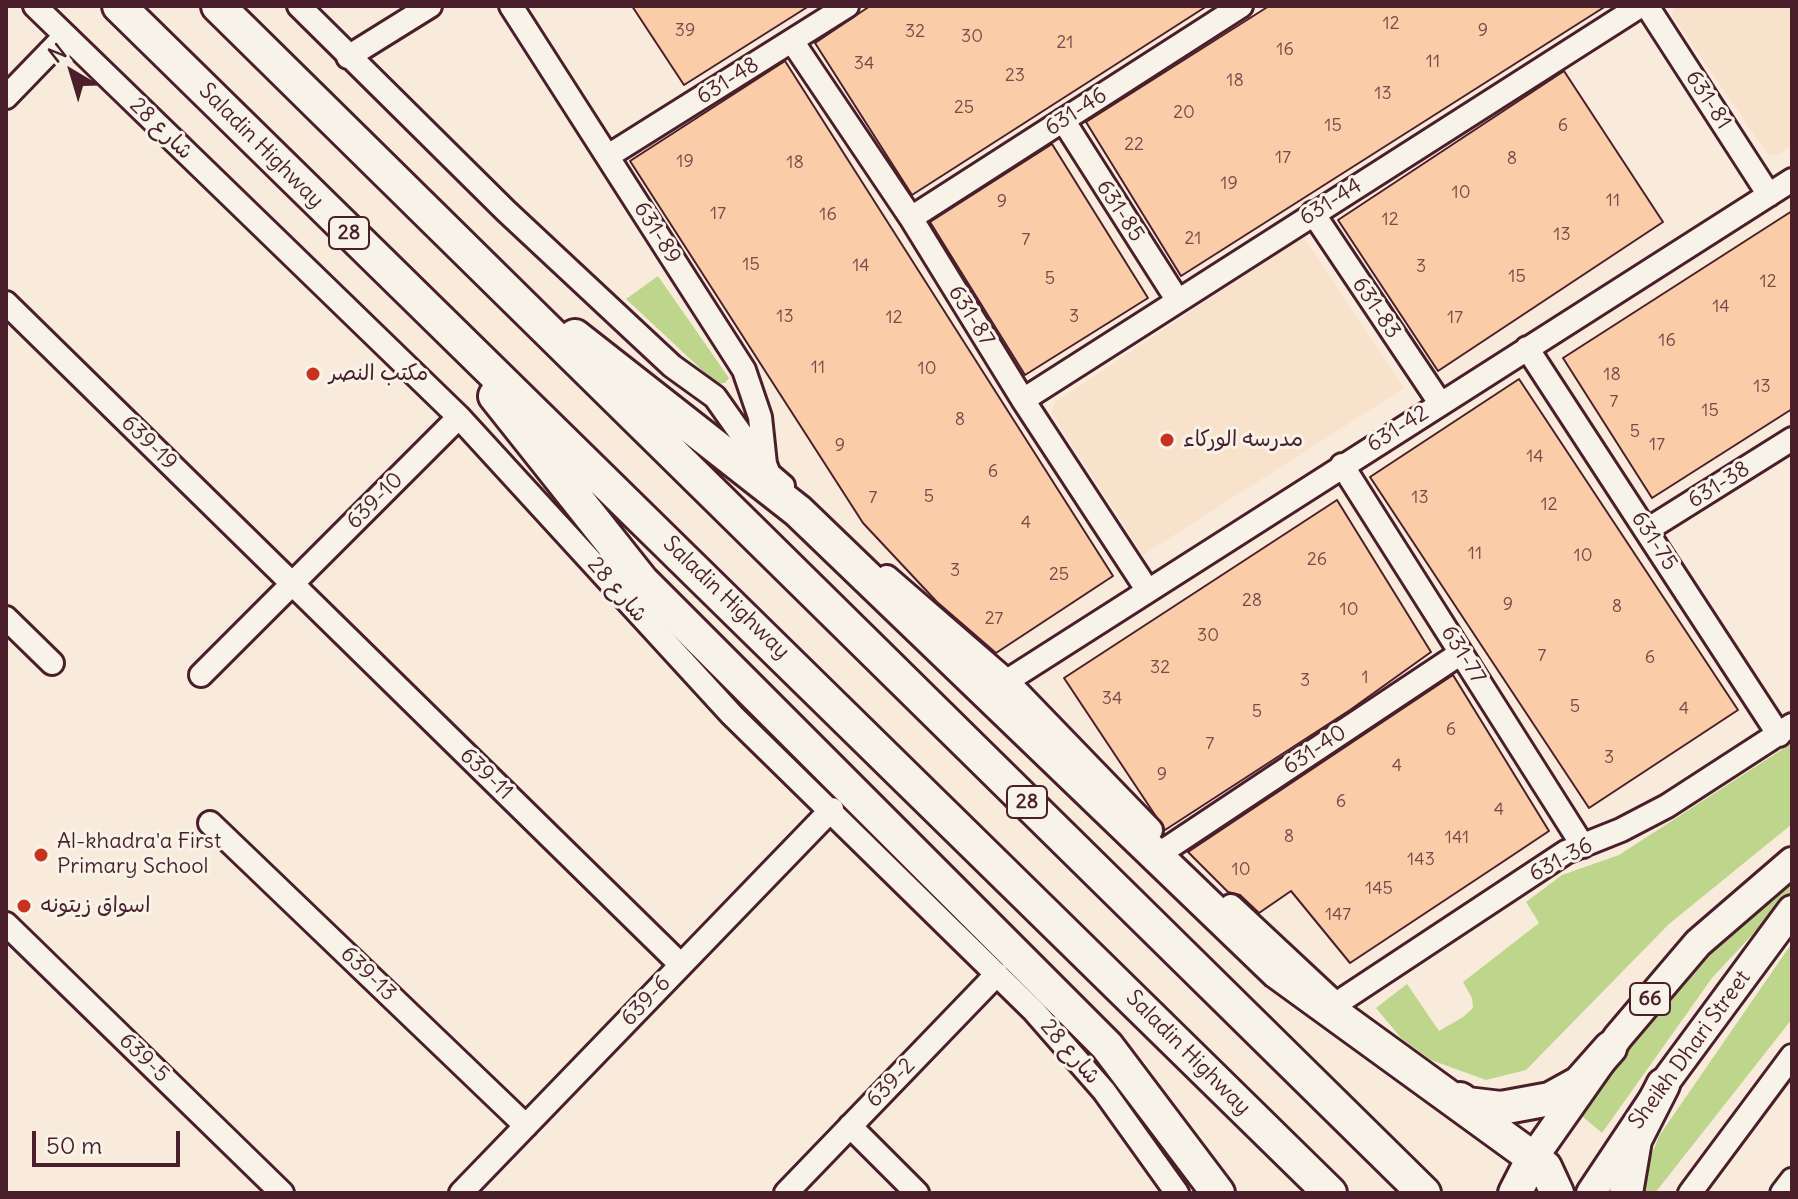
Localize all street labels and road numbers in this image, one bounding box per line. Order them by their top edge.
street label: 631-48 [692,52,764,110]
street label: 631-81 [1679,66,1737,134]
street label: Saladin Highway [193,78,329,214]
street label: 631-46 [1040,82,1112,142]
street label: شارع 28 [124,93,198,165]
street label: 631-44 [1295,173,1367,231]
street label: 631-85 [1090,175,1150,247]
street label: 631-89 [628,197,686,269]
road number: 28 [329,217,369,249]
street label: 631-83 [1346,272,1406,344]
street label: 631-87 [942,281,1000,351]
street label: 631-42 [1362,400,1434,458]
street label: 639-19 [116,410,182,476]
street label: 631-38 [1683,456,1755,514]
street label: 639-10 [341,467,409,535]
street label: 631-75 [1625,506,1683,576]
street label: Saladin Highway [657,531,795,665]
street label: شارع 28 [582,552,652,628]
street label: 631-77 [1435,621,1491,689]
street label: 631-40 [1278,719,1352,781]
street label: 639-11 [454,742,518,806]
road number: 28 [1007,786,1047,818]
street label: 631-36 [1525,832,1597,888]
street label: 639-13 [335,941,401,1007]
street label: Sheikh Dhari Street [1624,966,1756,1134]
street label: 639-6 [616,970,676,1032]
road number: 66 [1630,983,1670,1015]
street label: Saladin Highway [1120,985,1256,1121]
street label: شارع 28 [1035,1014,1105,1090]
street label: 639-5 [113,1028,175,1088]
street label: 639-2 [861,1053,921,1113]

